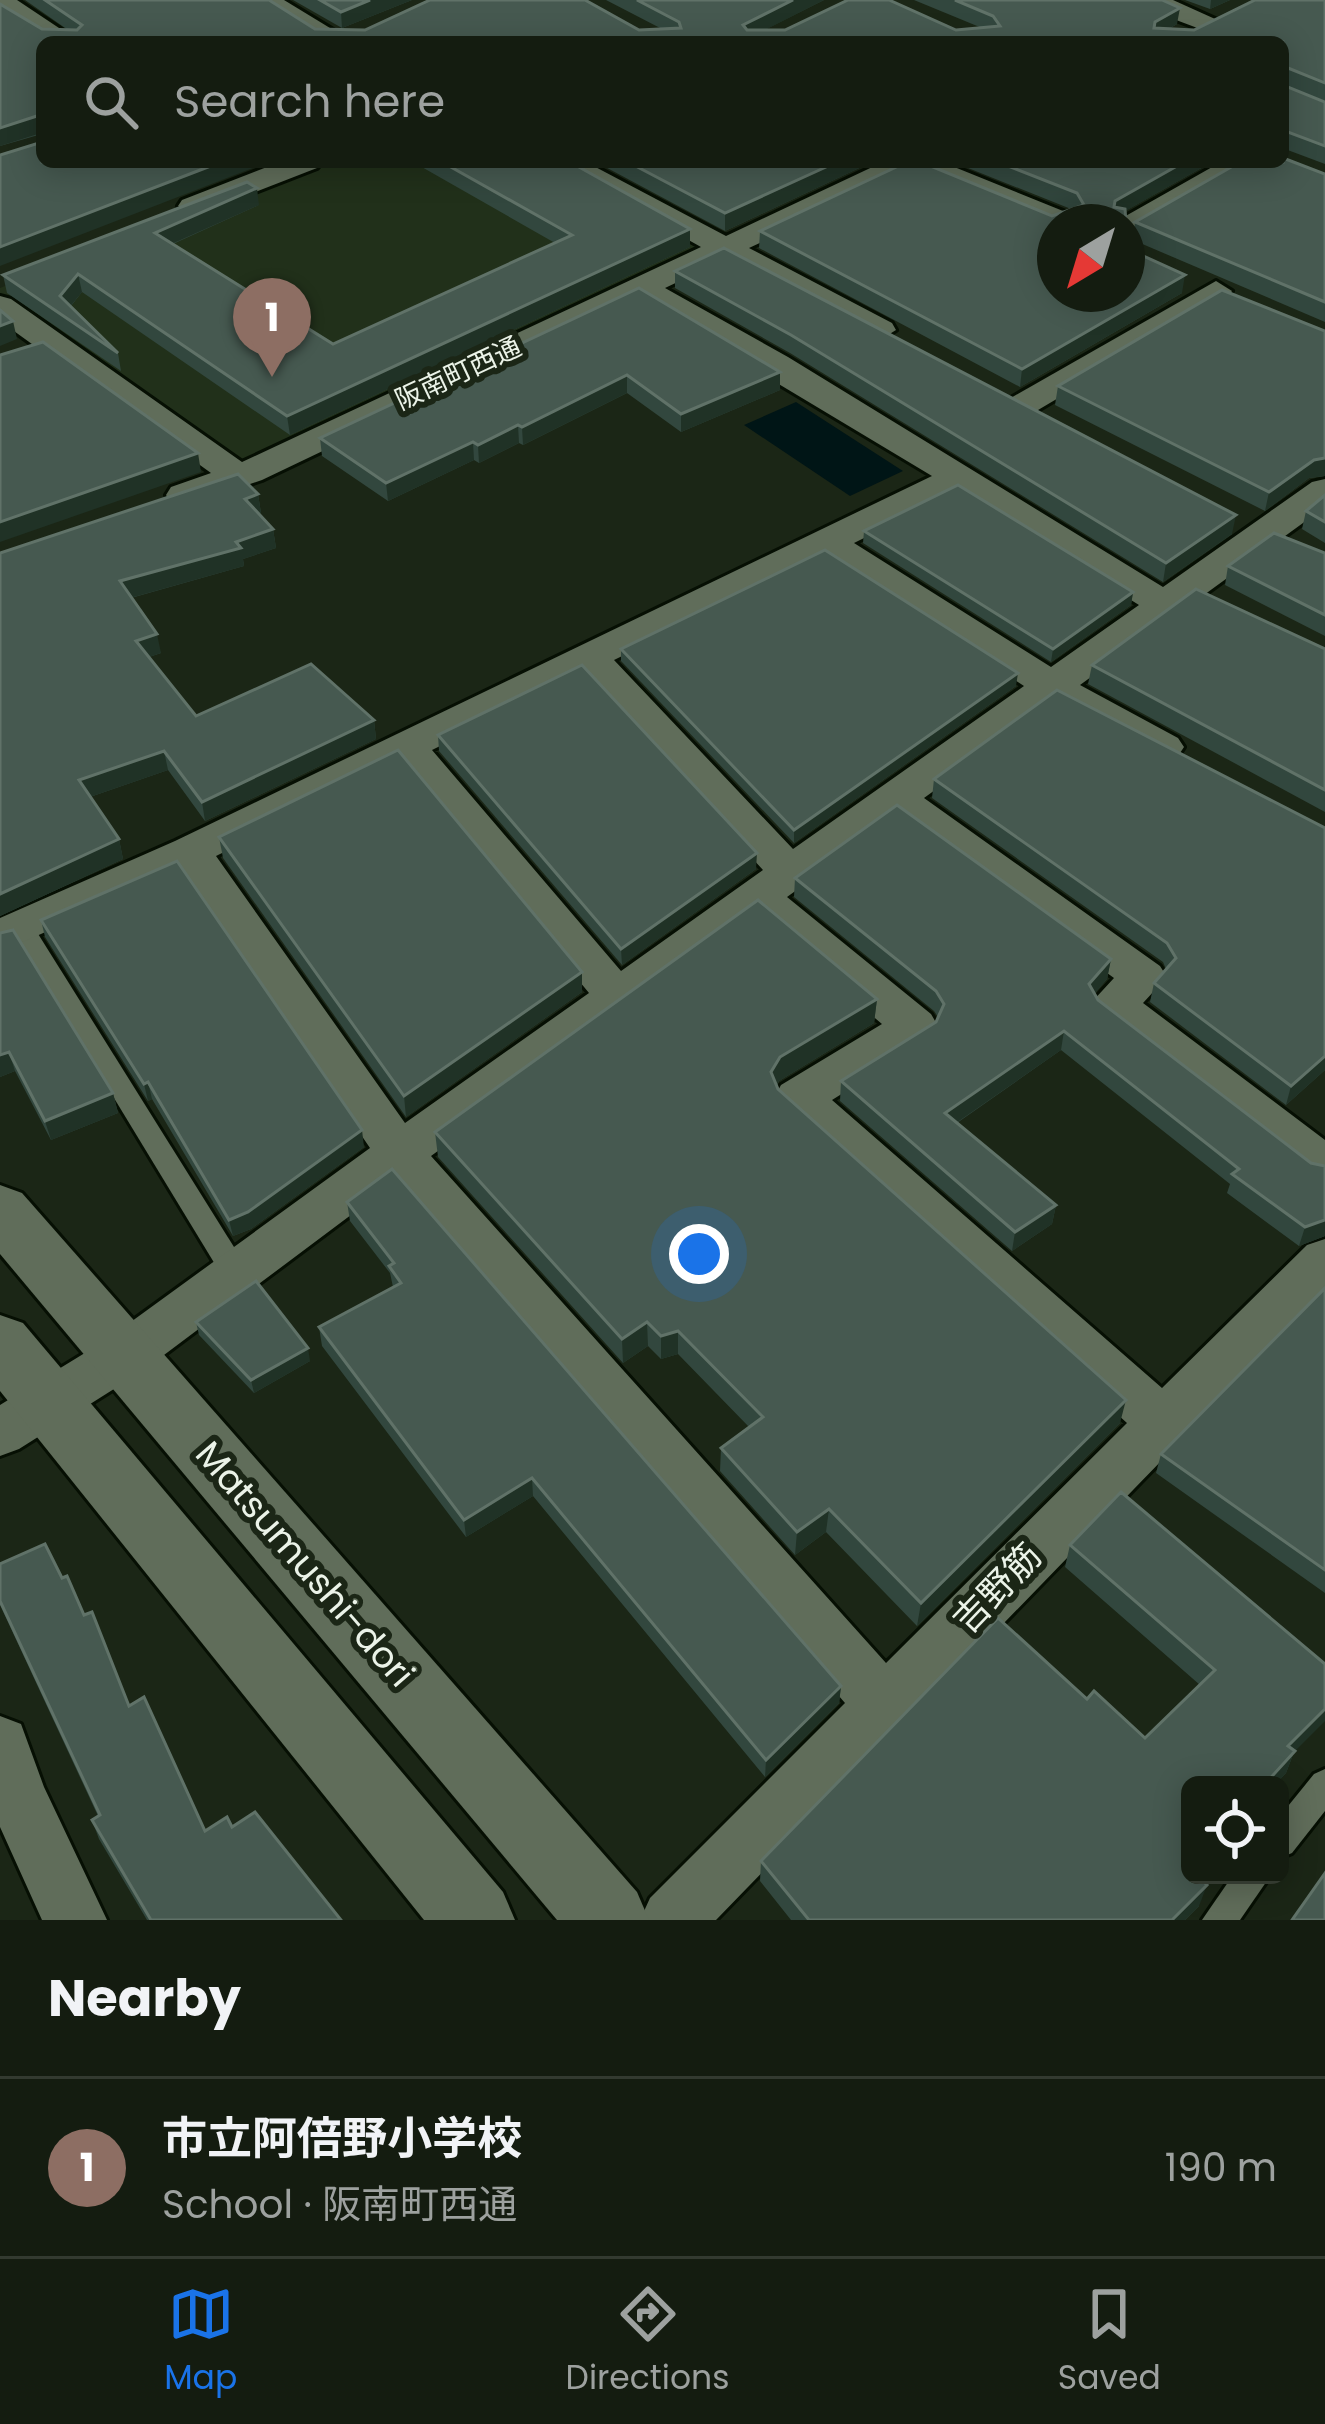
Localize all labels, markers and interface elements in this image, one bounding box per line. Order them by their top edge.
search box [36,36,1289,168]
icon: search [78,69,144,135]
text: Search here [174,70,445,133]
north arrow [1037,204,1145,312]
pin: 1 [233,278,311,377]
street label: 阪南町西通 [389,328,527,418]
your location [669,1224,729,1284]
street label: Matsumushi-dori [184,1430,426,1698]
street label: 吉野筋 [941,1531,1053,1645]
map controls [1181,1776,1289,1884]
button: locate [1181,1776,1289,1884]
text: Nearby [48,1962,241,2034]
text: 市立阿倍野小学校 [162,2107,522,2170]
text: 1 [80,2140,94,2195]
text: 190 m [1165,2140,1277,2195]
text: School · 阪南町西通 [162,2177,517,2232]
tab: Map [164,2281,237,2403]
tab: Directions [566,2281,729,2403]
tab: Saved [1058,2281,1161,2403]

